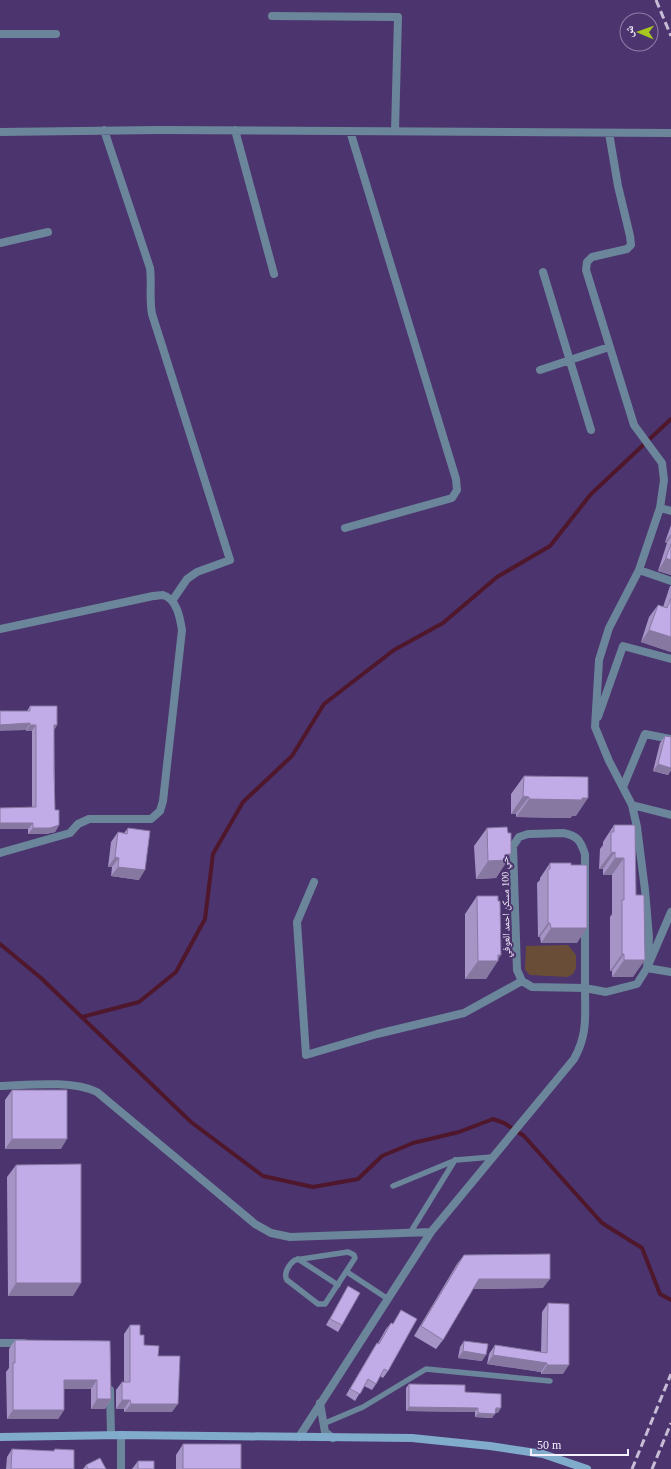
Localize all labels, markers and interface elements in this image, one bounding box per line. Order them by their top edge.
north arrow [619,12,659,52]
text: ش [623,25,637,38]
street label: حي 100 مسكن احمد العوفي [499,855,514,958]
scale bar [531,1431,628,1457]
text: 50 m [537,1438,562,1452]

